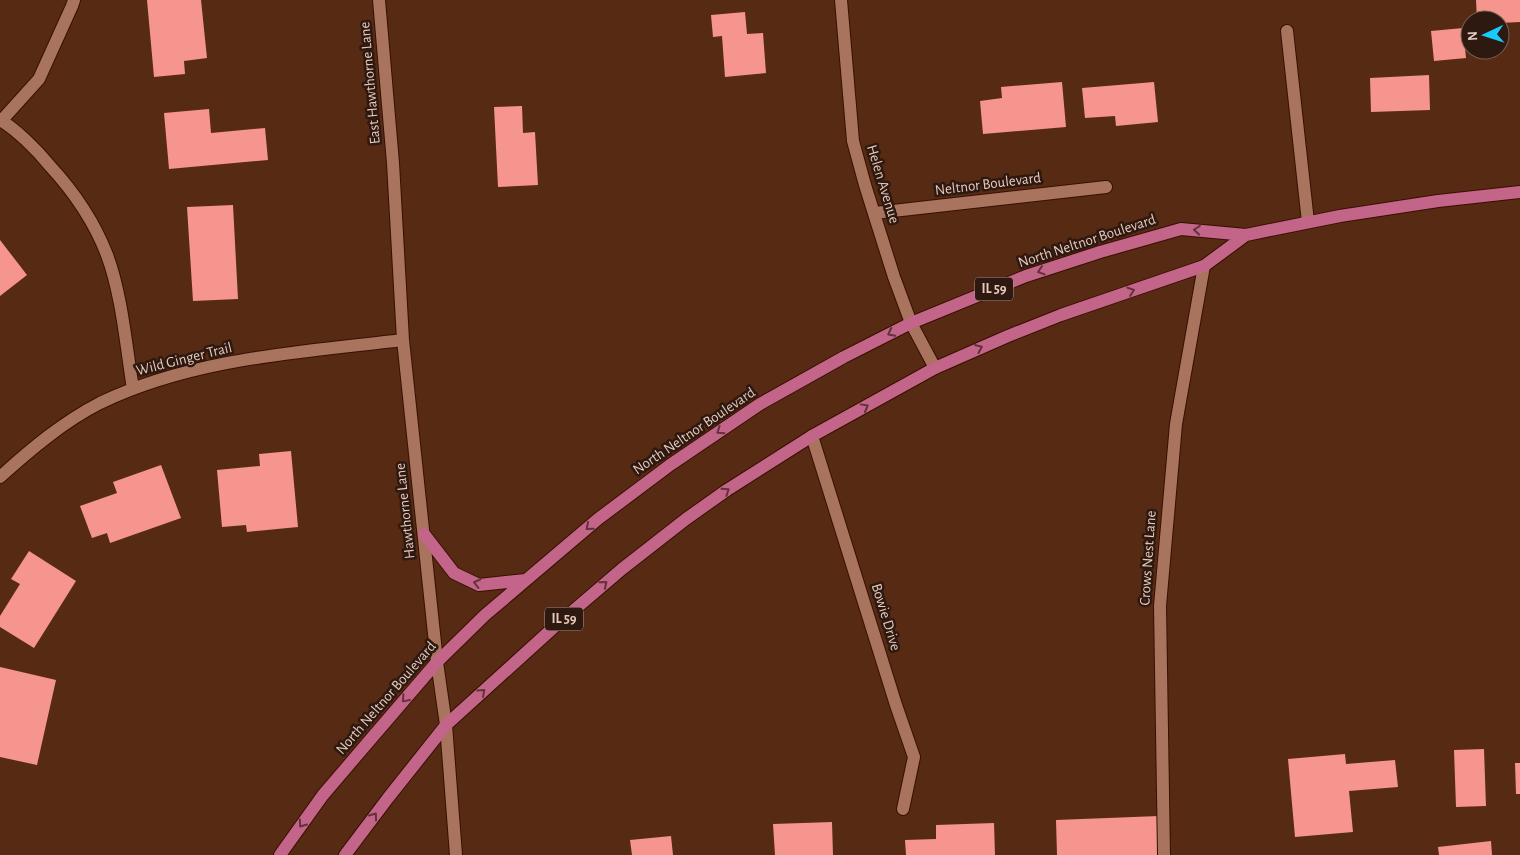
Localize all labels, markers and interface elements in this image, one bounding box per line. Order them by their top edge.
north arrow [1460,10,1510,60]
street label: East Hawthorne Lane [357,21,383,145]
text: N [1466,30,1480,41]
street label: Helen Avenue [864,143,902,225]
street label: Neltnor Boulevard [934,170,1042,198]
street label: North Neltnor Boulevard [1016,212,1158,270]
one-way arrow [1193,225,1201,236]
one-way arrow [1037,265,1046,275]
road number: IL 59 [975,278,1013,300]
one-way arrow [1127,287,1135,297]
one-way arrow [887,327,896,337]
street label: Wild Ginger Trail [135,340,233,378]
one-way arrow [974,344,983,355]
street label: North Neltnor Boulevard [630,384,758,477]
one-way arrow [860,403,869,413]
one-way arrow [716,425,725,435]
street label: Hawthorne Lane [393,462,417,560]
one-way arrow [720,488,730,497]
street label: Crows Nest Lane [1137,510,1159,606]
one-way arrow [585,521,594,530]
one-way arrow [473,578,481,589]
one-way arrow [598,582,607,590]
street label: Bowie Drive [869,582,903,652]
road number: IL 59 [545,608,583,630]
street label: North Neltnor Boulevard [333,639,439,757]
one-way arrow [477,689,486,698]
one-way arrow [402,693,411,702]
one-way arrow [369,813,377,822]
one-way arrow [299,818,308,828]

